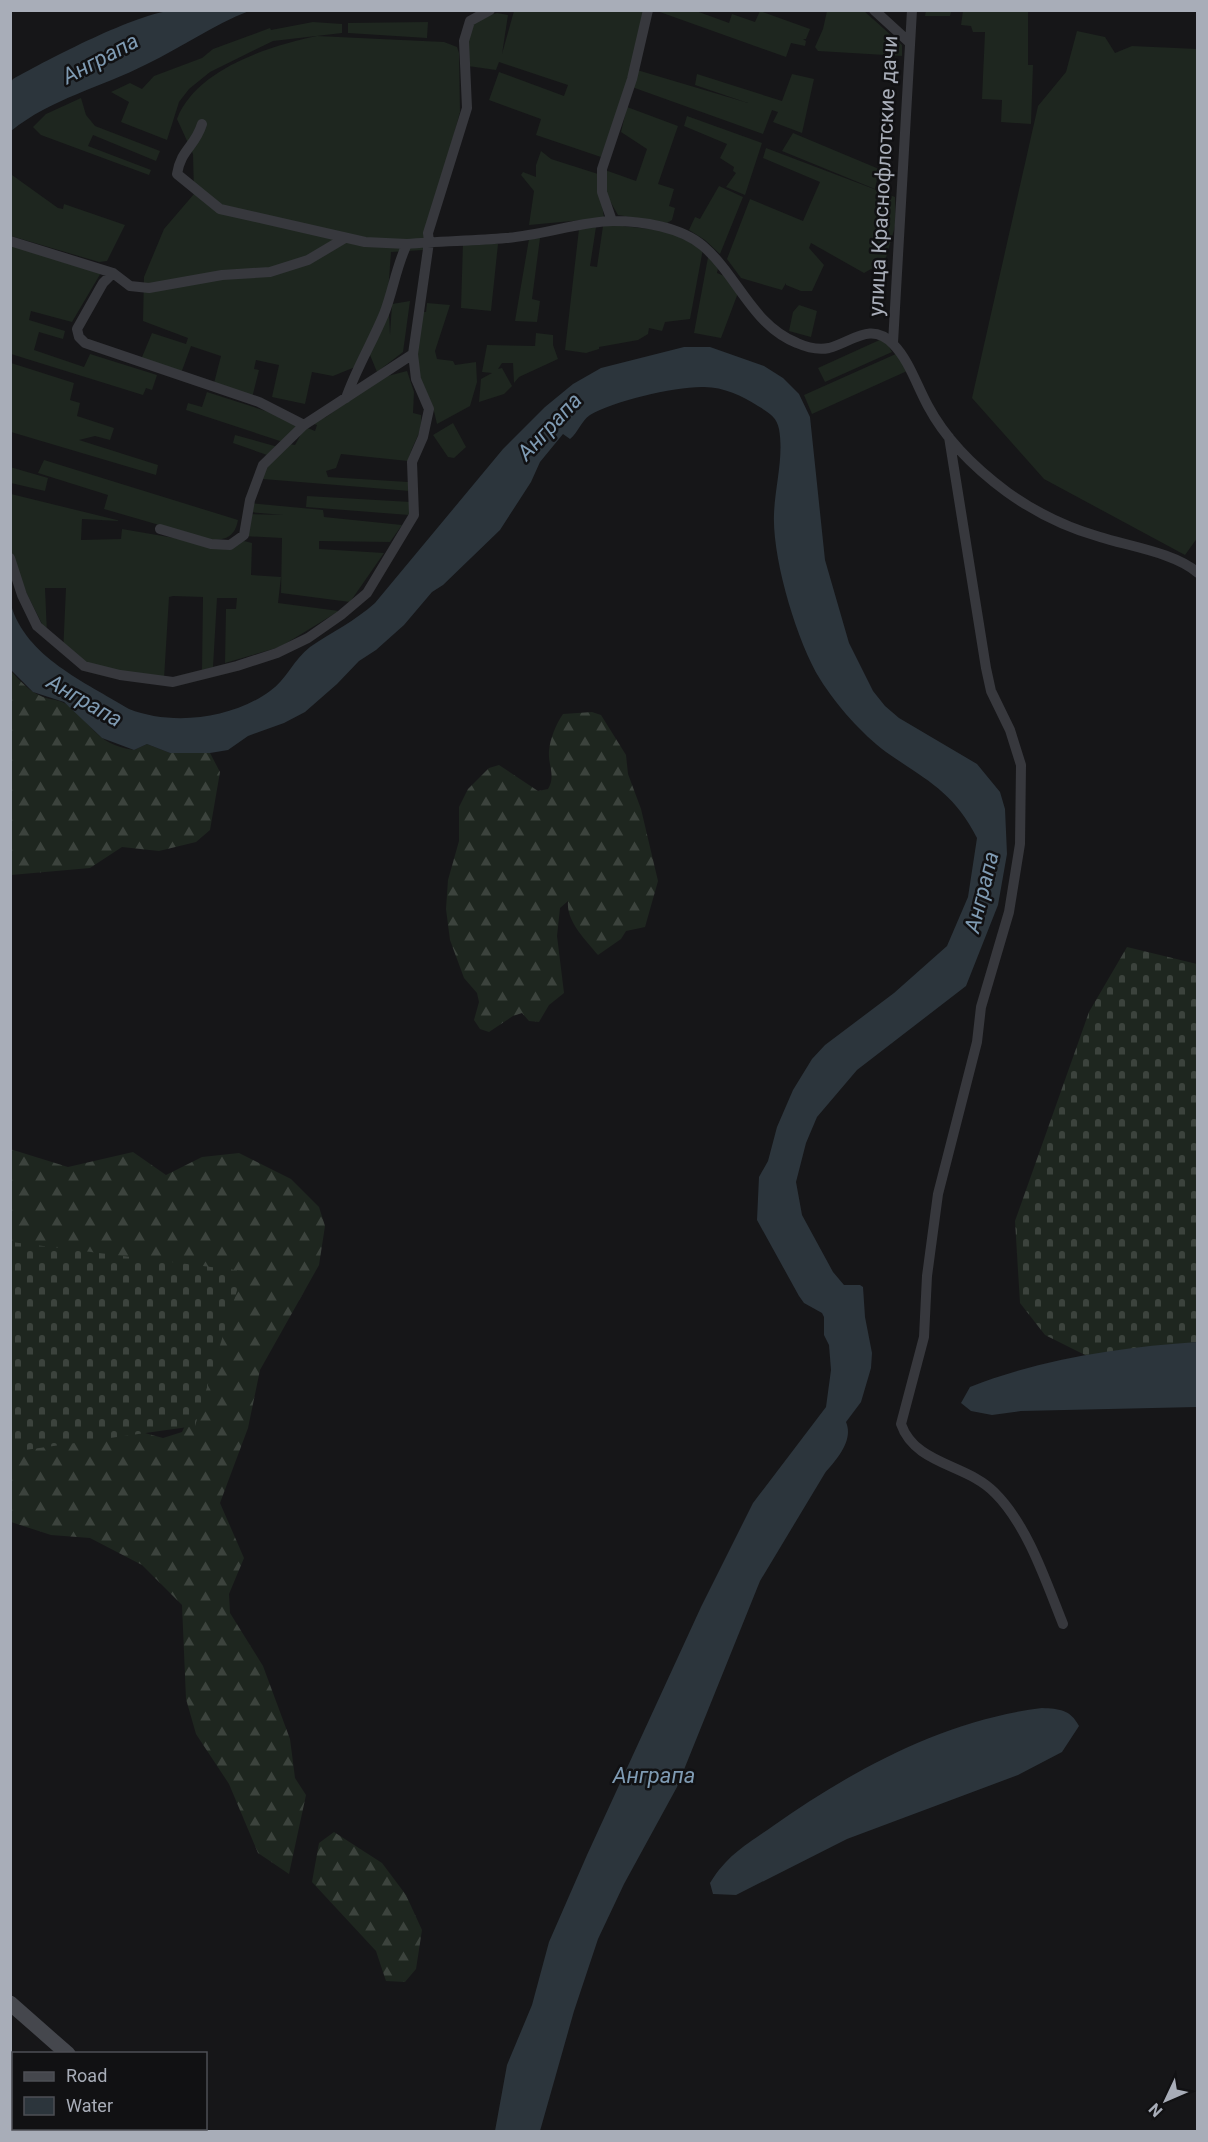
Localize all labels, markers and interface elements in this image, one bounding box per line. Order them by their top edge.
water label: Анграпа [57,28,143,89]
street label: улица Краснофлотские дачи [864,35,902,317]
water label: Анграпа [511,388,587,466]
water label: Анграпа [42,668,127,732]
water label: Анграпа [959,849,1004,936]
water label: Анграпа [612,1763,695,1788]
legend [12,2052,207,2130]
text: Road [66,2065,107,2086]
north arrow [1136,2070,1196,2130]
text: Water [66,2095,113,2116]
text: N [1145,2099,1166,2121]

